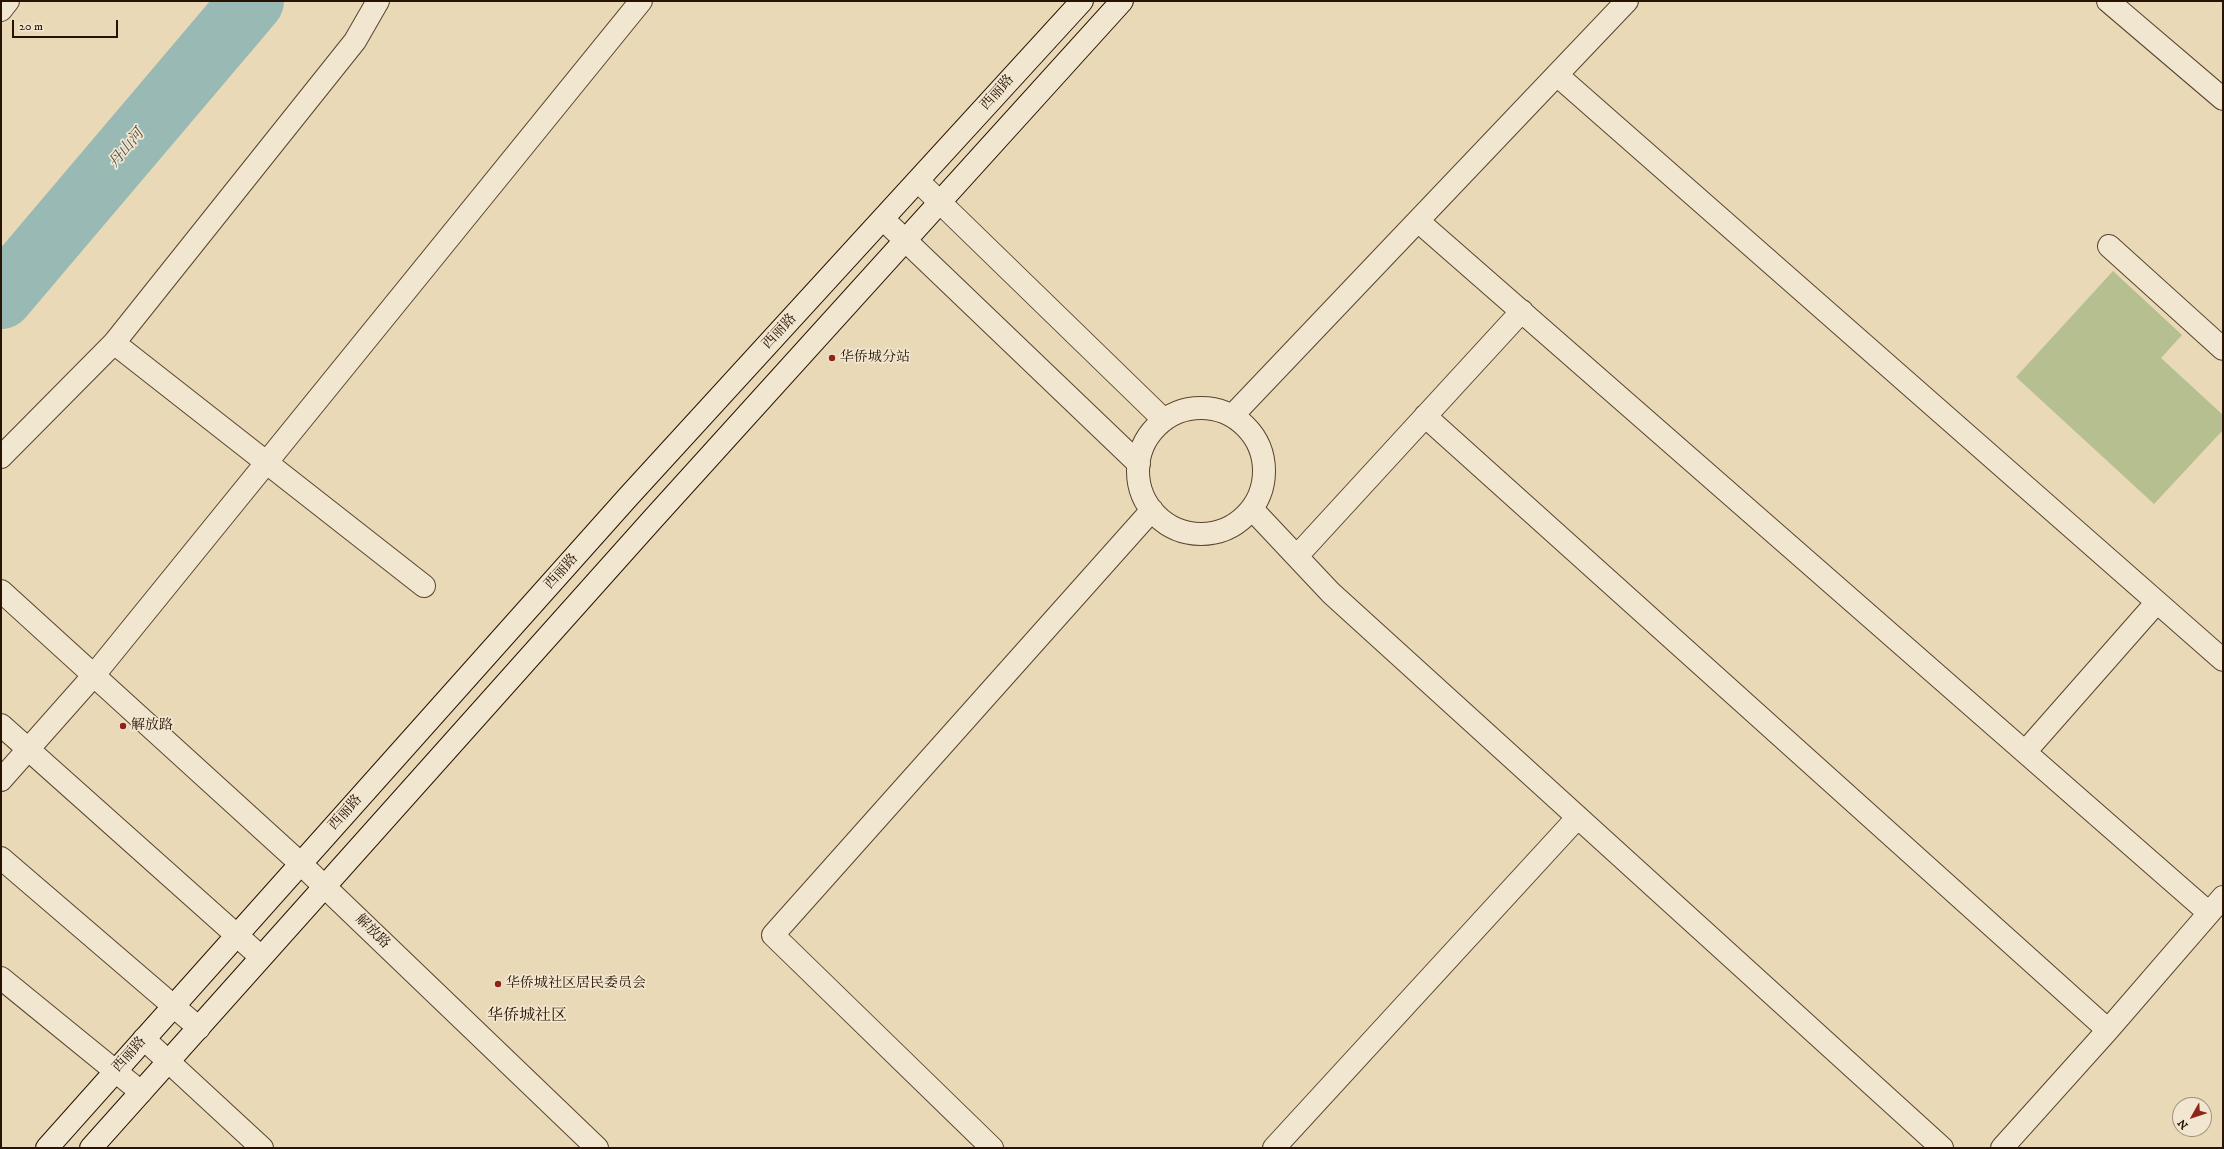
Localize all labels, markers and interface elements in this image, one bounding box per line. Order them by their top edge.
scale bar [14,12,120,38]
text: 20 m [19,19,43,34]
street label: 西丽路 [978,72,1018,114]
water label: 丹山河 [106,126,148,172]
street label: 西丽路 [760,311,800,353]
place label: 华侨城分站 [840,350,910,366]
marker: 华侨城分站 [827,353,837,363]
street label: 西丽路 [542,551,582,593]
place label: 解放路 [131,718,173,734]
marker: 解放路 [118,721,128,731]
street label: 西丽路 [326,792,366,834]
street label: 解放路 [351,911,393,953]
place label: 华侨城社区居民委员会 [506,976,646,992]
marker: 华侨城社区居民委员会 [493,979,503,989]
district label: 华侨城社区 [487,1007,567,1027]
street label: 西丽路 [110,1034,150,1076]
north arrow [2172,1097,2212,1137]
text: N [2175,1116,2192,1132]

